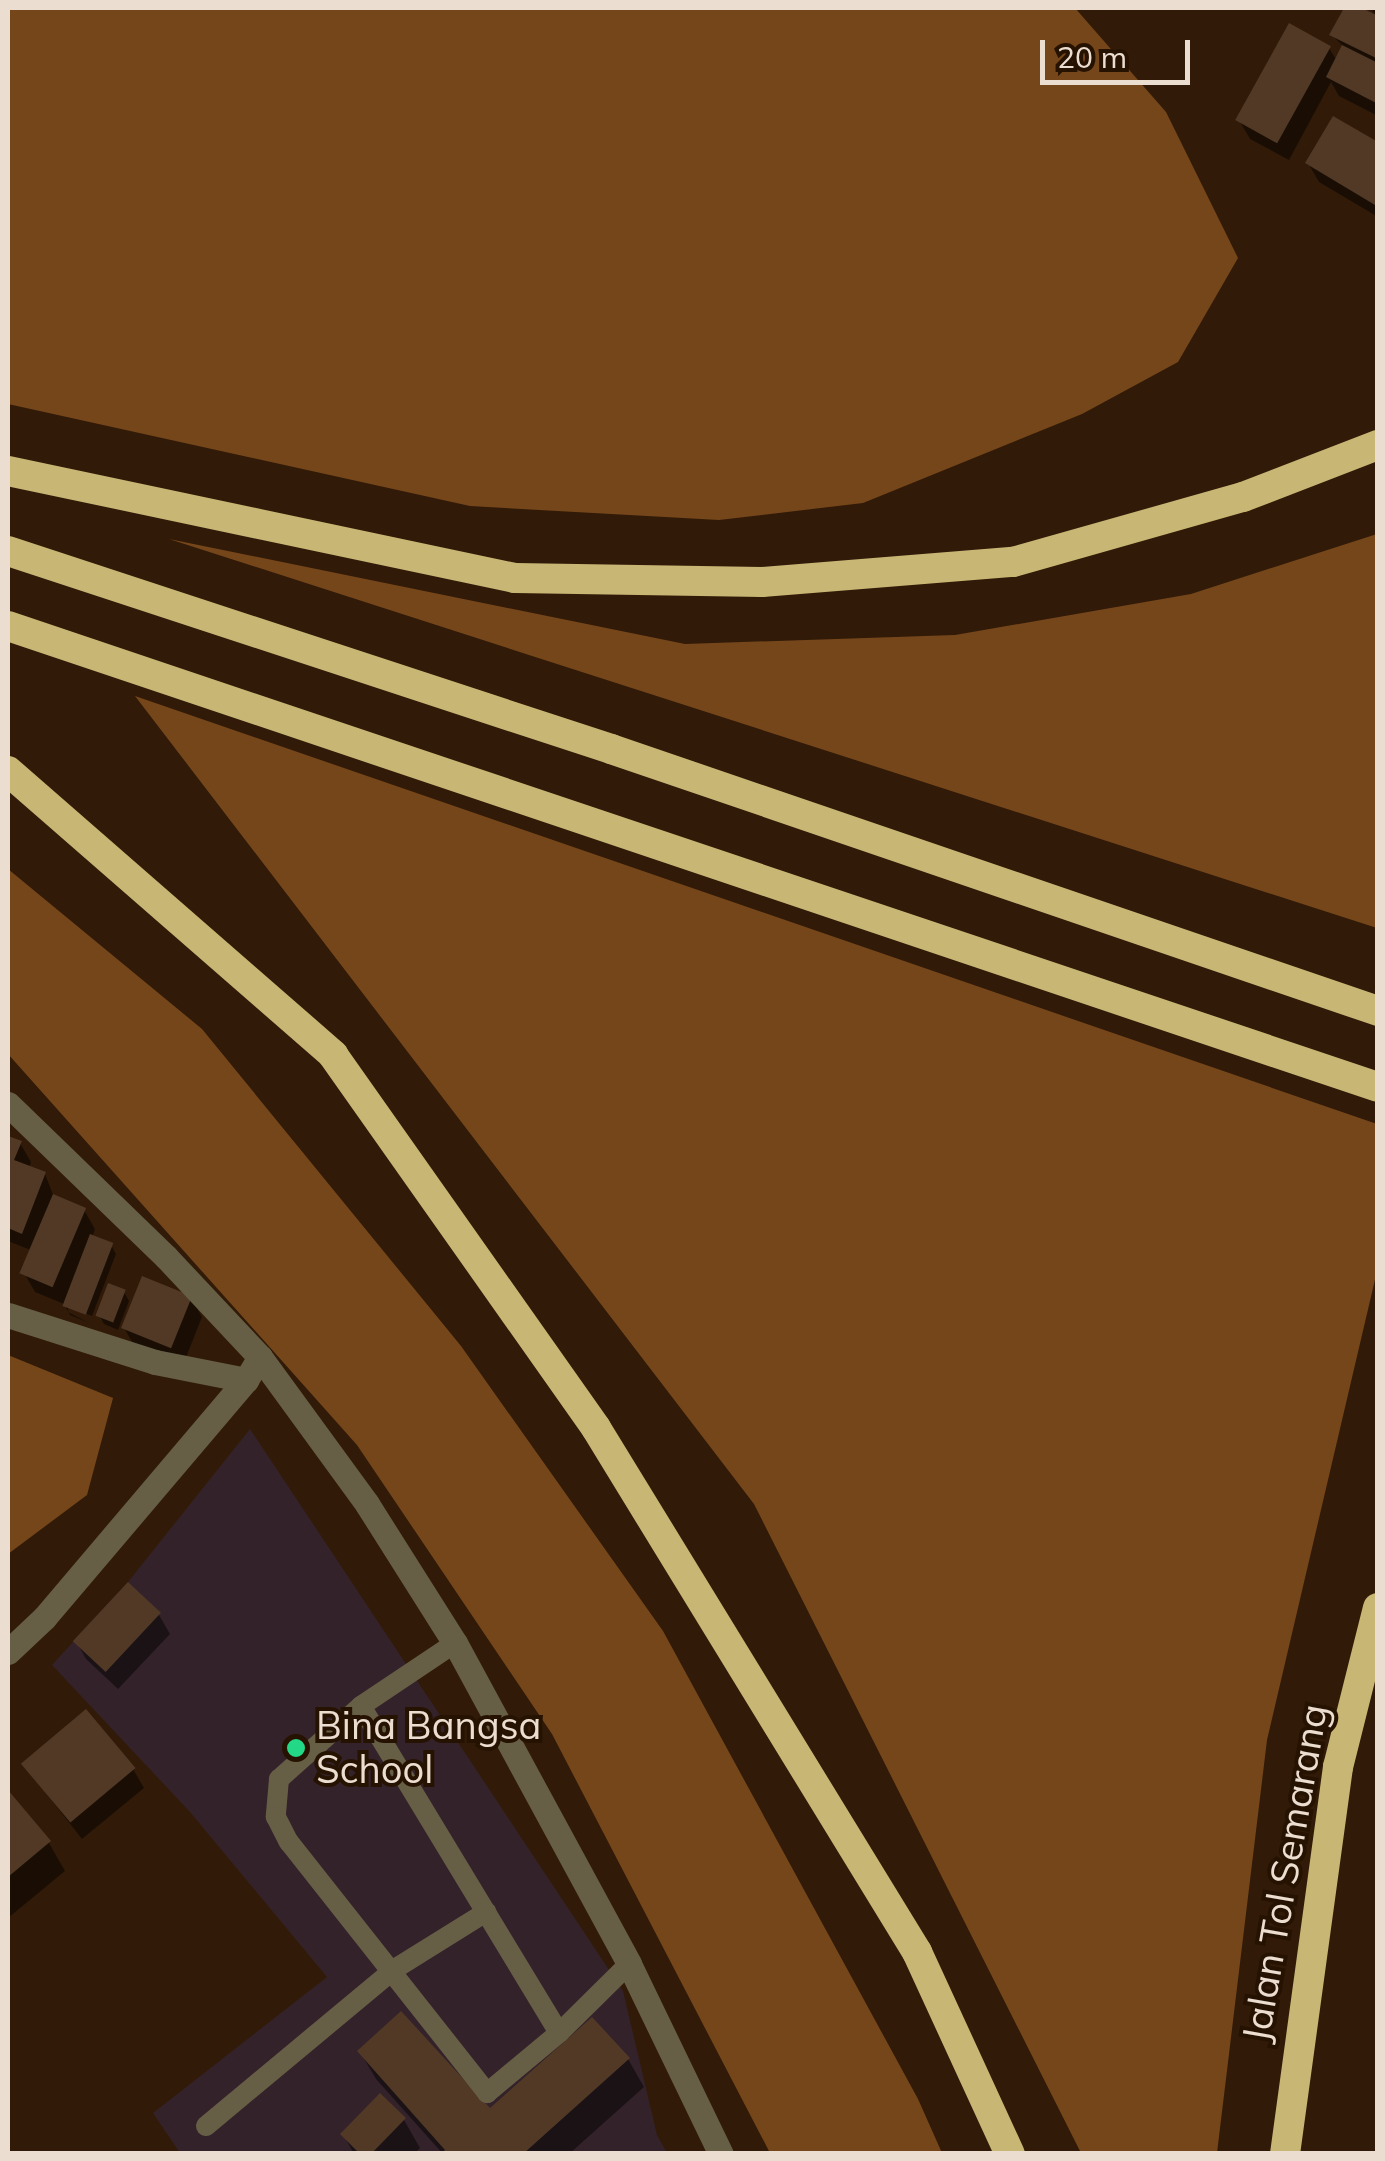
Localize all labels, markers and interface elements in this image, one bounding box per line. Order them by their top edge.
scale bar [1045,20,1195,82]
text: 20 m [1057,38,1127,76]
street label: Jalan Tol Semarang [1233,1701,1337,2045]
place label: Bina Bangsa School [316,1703,541,1792]
marker: Bina Bangsa School [285,1737,307,1759]

